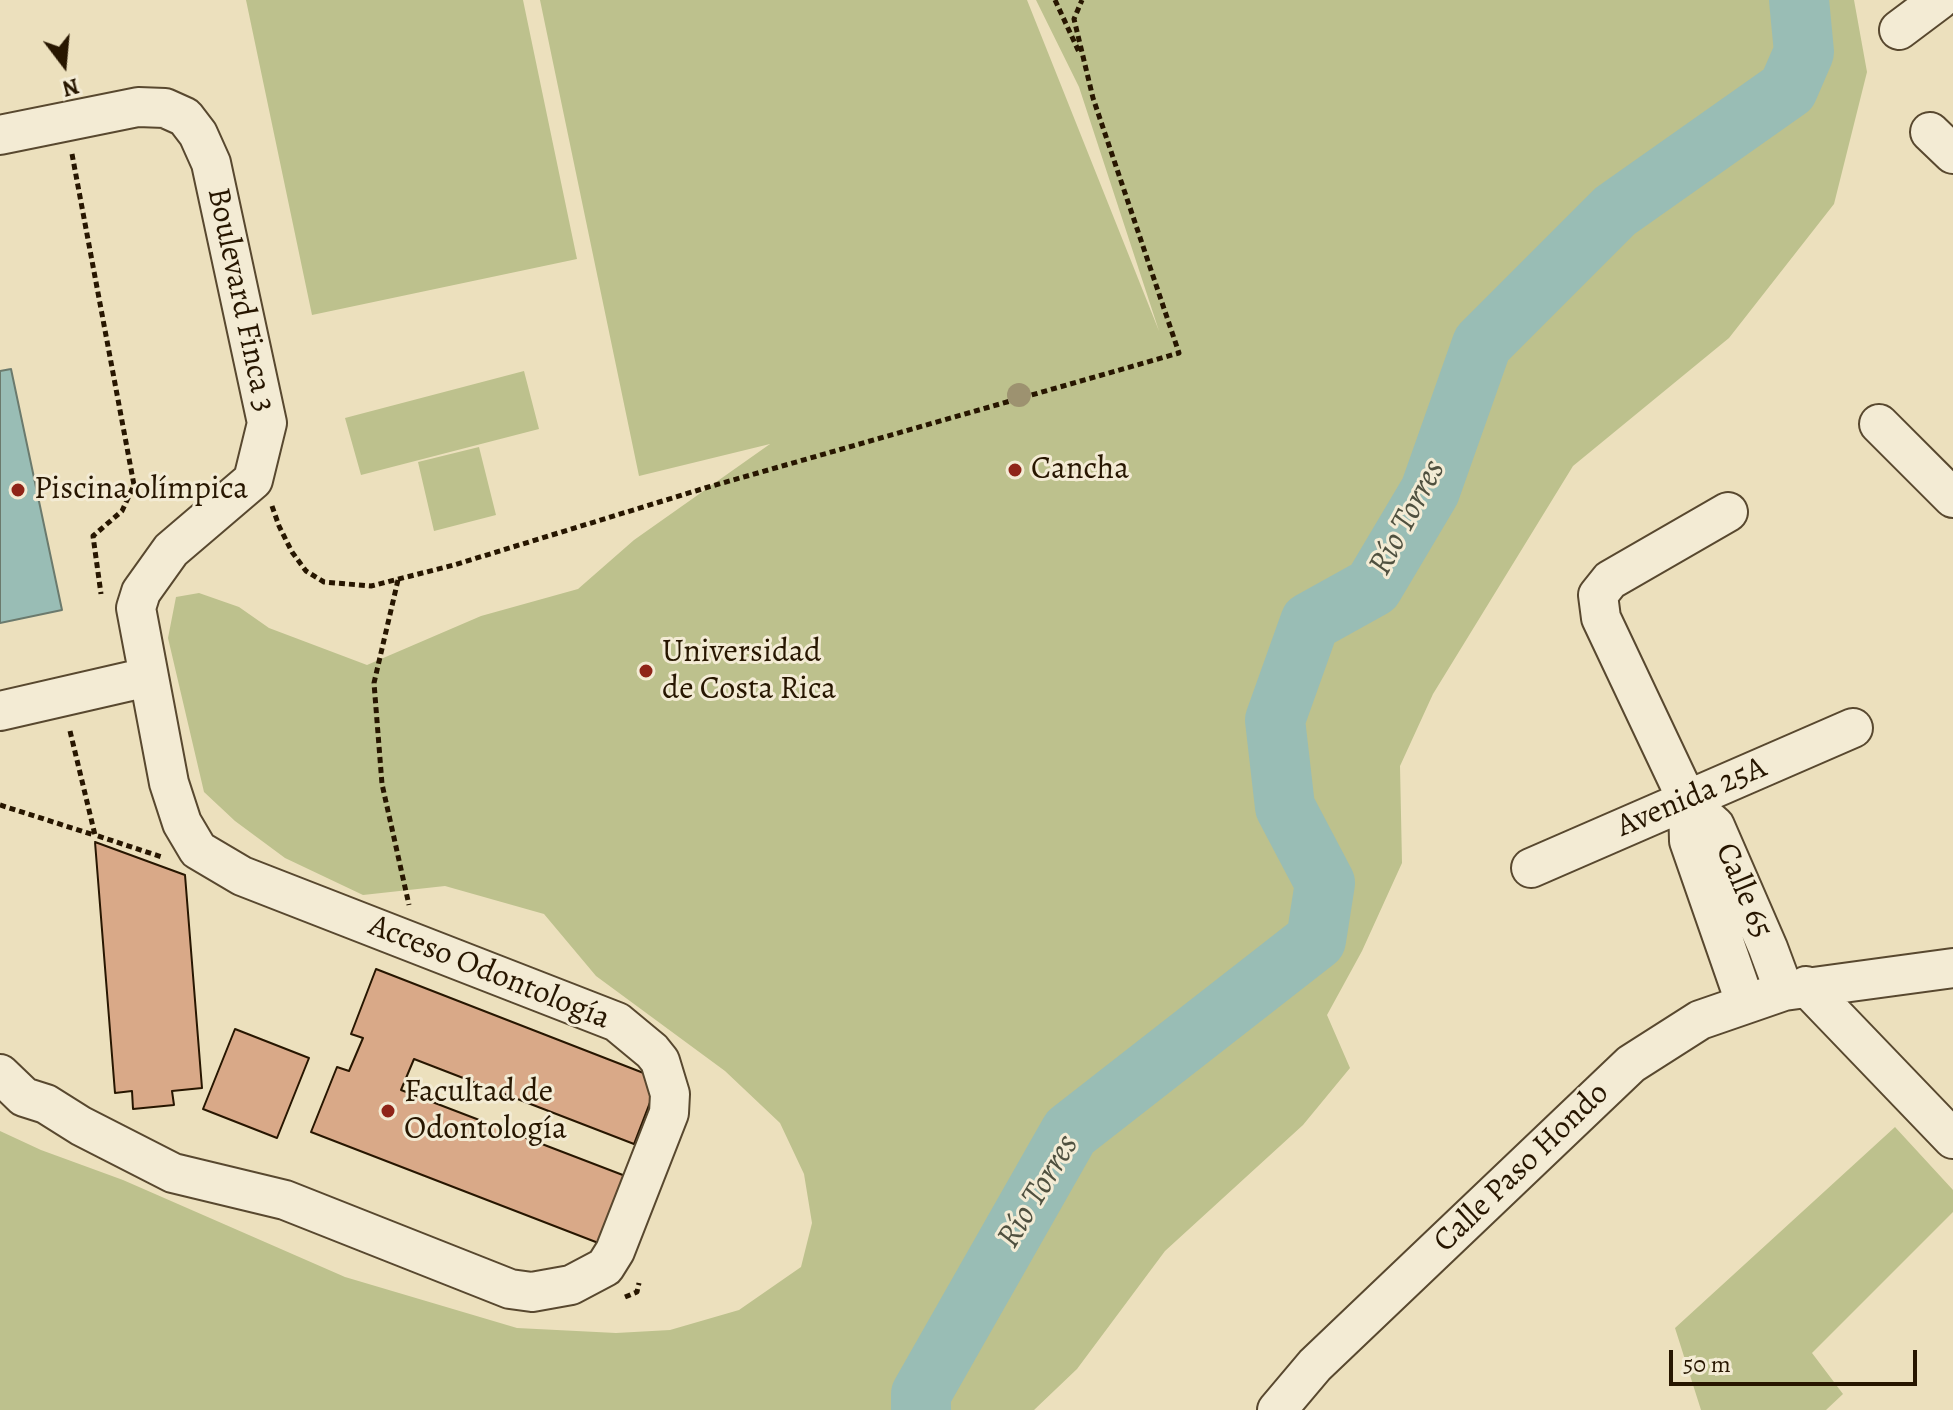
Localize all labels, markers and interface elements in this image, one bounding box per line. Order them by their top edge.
north arrow [24,24,104,104]
text: N [59,70,82,104]
street label: Boulevard Finca 3 [197,184,283,416]
place label: Cancha [1031,451,1129,489]
water label: Río Torres [1361,453,1455,583]
marker: Cancha [1006,461,1024,479]
place label: Piscina olímpica [34,471,248,509]
marker: Piscina olímpica [9,481,27,499]
place label: Universidad de Costa Rica [662,634,836,709]
marker: Universidad de Costa Rica [637,662,655,680]
street label: Avenida 25A [1611,749,1773,847]
street label: Calle 65 [1706,838,1780,944]
street label: Acceso Odontología [363,907,615,1039]
place label: Facultad de Odontología [404,1074,567,1149]
street label: Calle Paso Hondo [1427,1075,1617,1261]
marker: Facultad de Odontología [379,1102,397,1120]
water label: Río Torres [989,1128,1089,1256]
scale bar [1673,1334,1921,1384]
text: 50 m [1683,1348,1731,1380]

